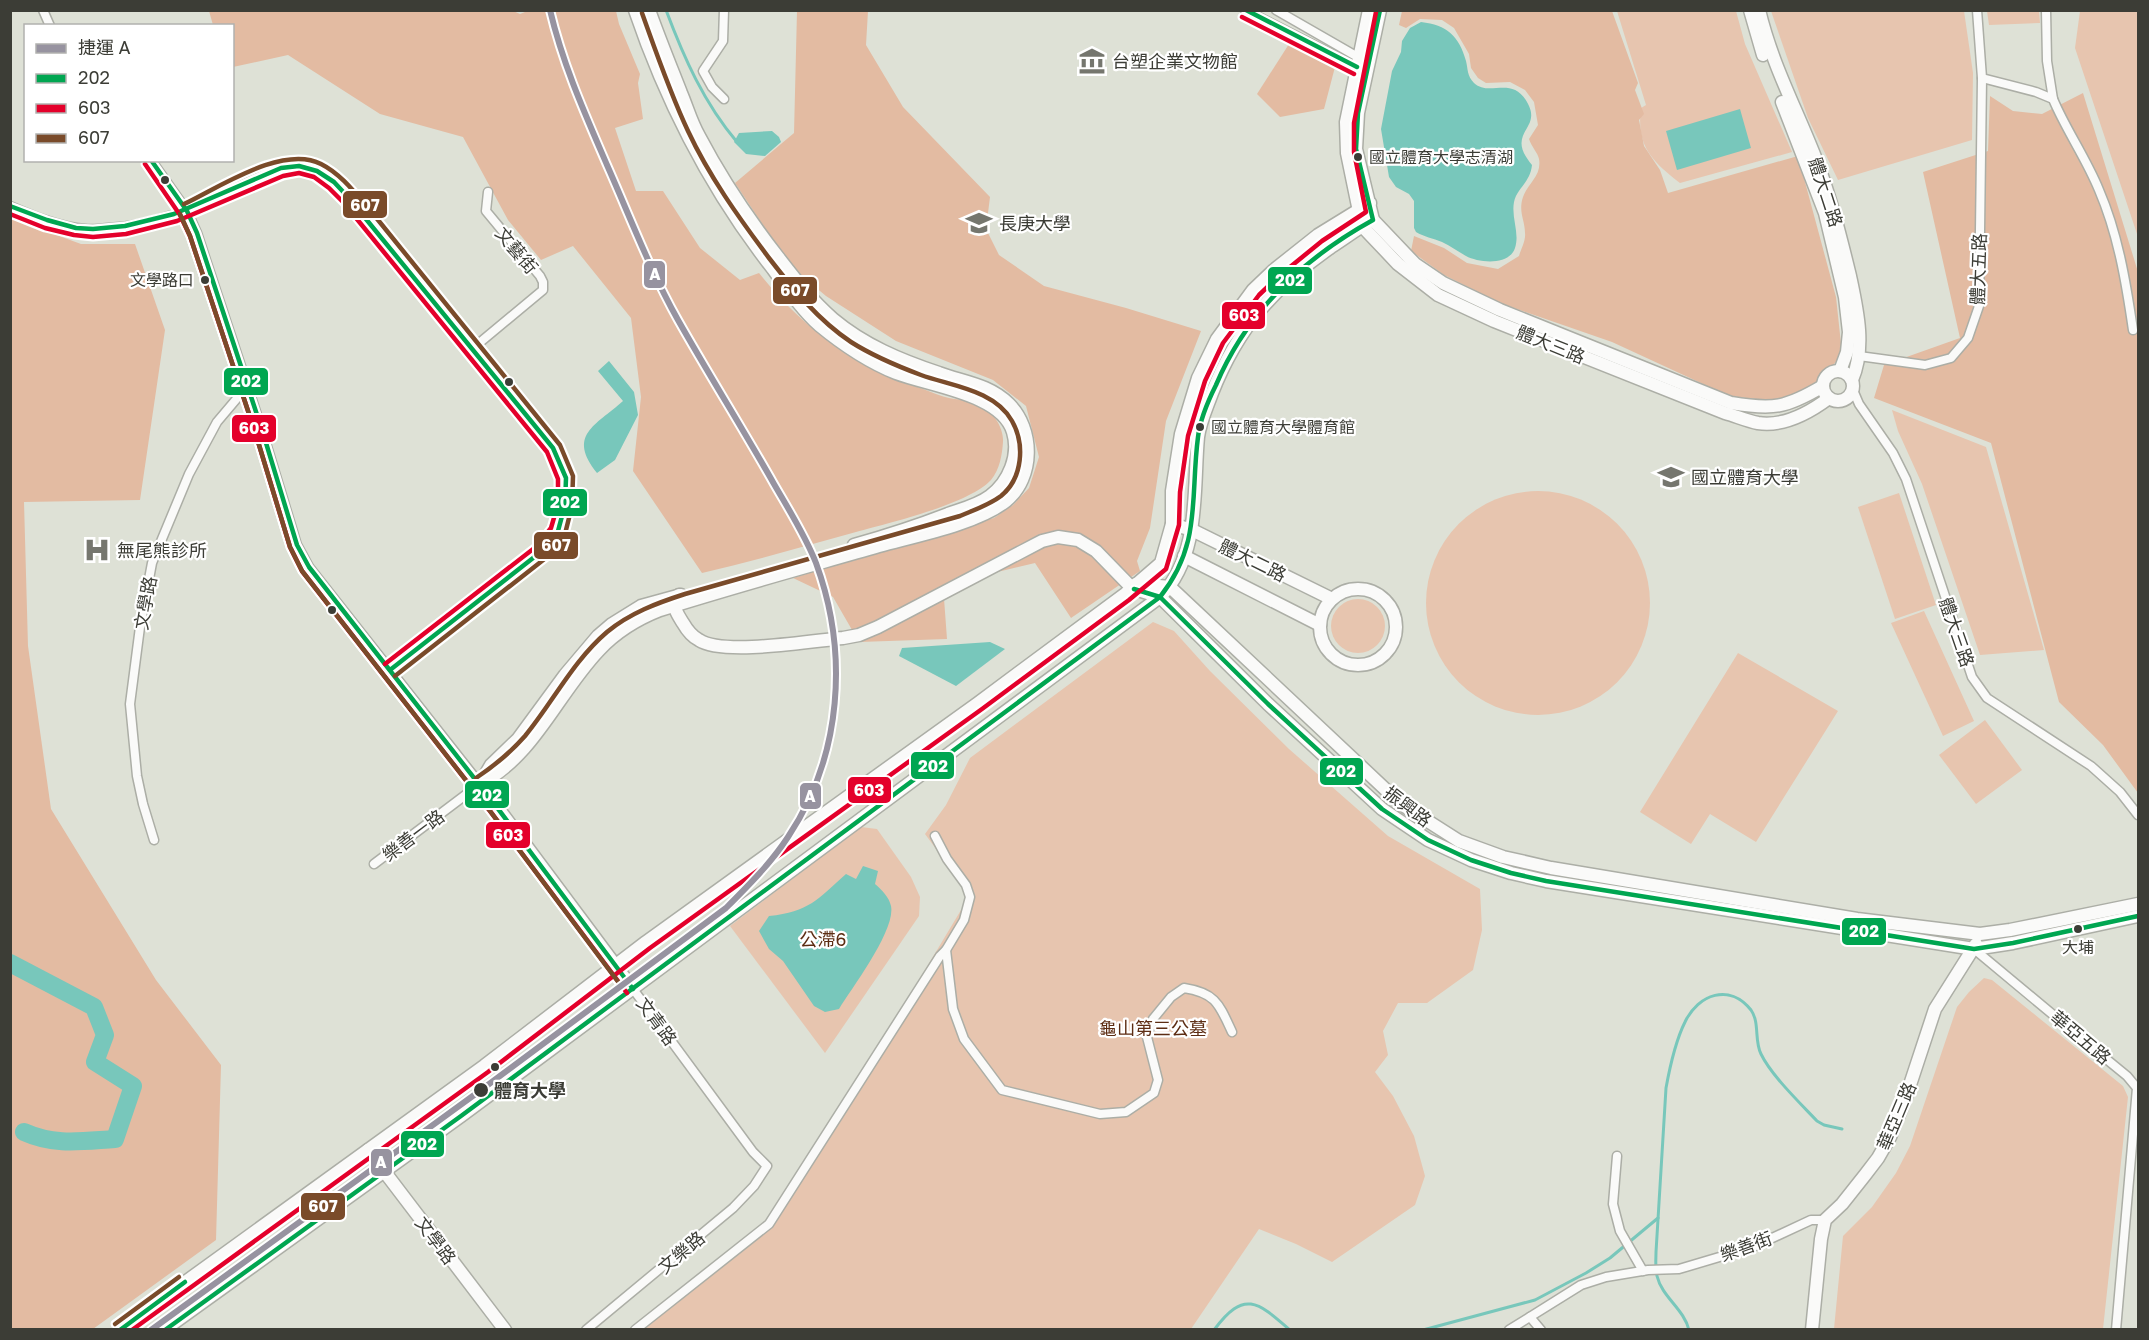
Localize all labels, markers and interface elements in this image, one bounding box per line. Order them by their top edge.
legend [24,24,234,162]
text: 捷運 A [78,36,131,58]
museum icon: 台塑企業文物館 [1077,46,1107,76]
place label: 台塑企業文物館 [1112,50,1238,72]
text: 202 [78,66,110,88]
text: 603 [78,96,111,118]
text: 607 [78,126,110,148]
place label: 國立體育大學志清湖 [1369,147,1513,167]
marker: 國立體育大學志清湖 [1352,151,1364,163]
street label: 體大二路 [1804,154,1848,230]
unlabelled marker [159,174,171,186]
line badge: 607 [342,190,388,219]
text: 607 [350,195,380,215]
school or university icon: 長庚大學 [964,208,994,238]
place label: 長庚大學 [999,212,1071,234]
street label: 文藝街 [491,222,543,278]
street label: 體大五路 [1966,233,1990,305]
line badge: A [643,260,666,289]
text: A [649,264,661,284]
line badge: 202 [1267,266,1313,295]
place label: 文學路口 [130,270,194,290]
text: 202 [1275,270,1305,290]
marker: 文學路口 [199,274,211,286]
line badge: 607 [772,276,818,305]
text: 607 [780,280,810,300]
line badge: 603 [1221,301,1266,330]
text: 603 [1229,305,1259,325]
street label: 體大三路 [1514,320,1588,368]
line badge: 202 [223,367,269,396]
text: 202 [231,371,261,391]
unlabelled marker [503,376,515,388]
line badge: 603 [231,414,277,443]
place label: 國立體育大學體育館 [1211,417,1355,437]
text: 603 [239,418,269,438]
marker: 國立體育大學體育館 [1194,421,1206,433]
school or university icon: 國立體育大學 [1656,462,1686,492]
place label: 國立體育大學 [1691,466,1799,488]
line badge: 202 [542,488,588,517]
text: 202 [550,492,580,512]
line badge: 607 [533,531,579,560]
street label: 體大二路 [1216,534,1290,586]
hospital icon: 無尾熊診所 [82,535,112,565]
text: 607 [541,535,571,555]
place label: 無尾熊診所 [117,539,207,561]
street label: 文學路 [129,575,161,631]
street label: 體大三路 [1935,594,1979,670]
unlabelled marker [326,604,338,616]
line badge: 202 [910,751,955,780]
text: 202 [918,756,948,776]
line badge: 202 [1319,757,1364,786]
text: 202 [1326,761,1356,781]
line badge: 603 [847,776,892,804]
line badge: 202 [464,780,510,809]
text: 603 [854,780,884,800]
street label: 振興路 [1380,781,1436,831]
line badge: A [799,782,822,810]
text: 202 [472,785,502,805]
text: A [804,786,816,806]
street label: 樂善一路 [378,805,448,865]
line badge: 603 [485,821,531,849]
text: 603 [493,825,523,845]
line badge: 202 [1841,917,1887,946]
text: 202 [1849,921,1879,941]
marker: 大埔 [2072,923,2084,935]
park label: 公滯6 [800,928,846,950]
place label: 大埔 [2062,937,2094,957]
street label: 文青路 [632,993,682,1049]
street label: 華亞五路 [2046,1005,2116,1069]
park label: 龜山第三公墓 [1099,1017,1207,1039]
unlabelled marker [489,1061,501,1073]
place label: 體育大學 [494,1079,566,1101]
street label: 華亞三路 [1872,1079,1920,1153]
marker: 體育大學 [472,1081,490,1099]
line badge: 202 [400,1130,445,1158]
text: 202 [407,1134,437,1154]
line badge: A [370,1148,393,1177]
text: A [375,1152,387,1172]
line badge: 607 [300,1192,346,1221]
text: 607 [308,1196,338,1216]
street label: 文學路 [411,1212,461,1268]
street label: 文樂路 [653,1226,709,1278]
street label: 樂善街 [1717,1226,1775,1266]

